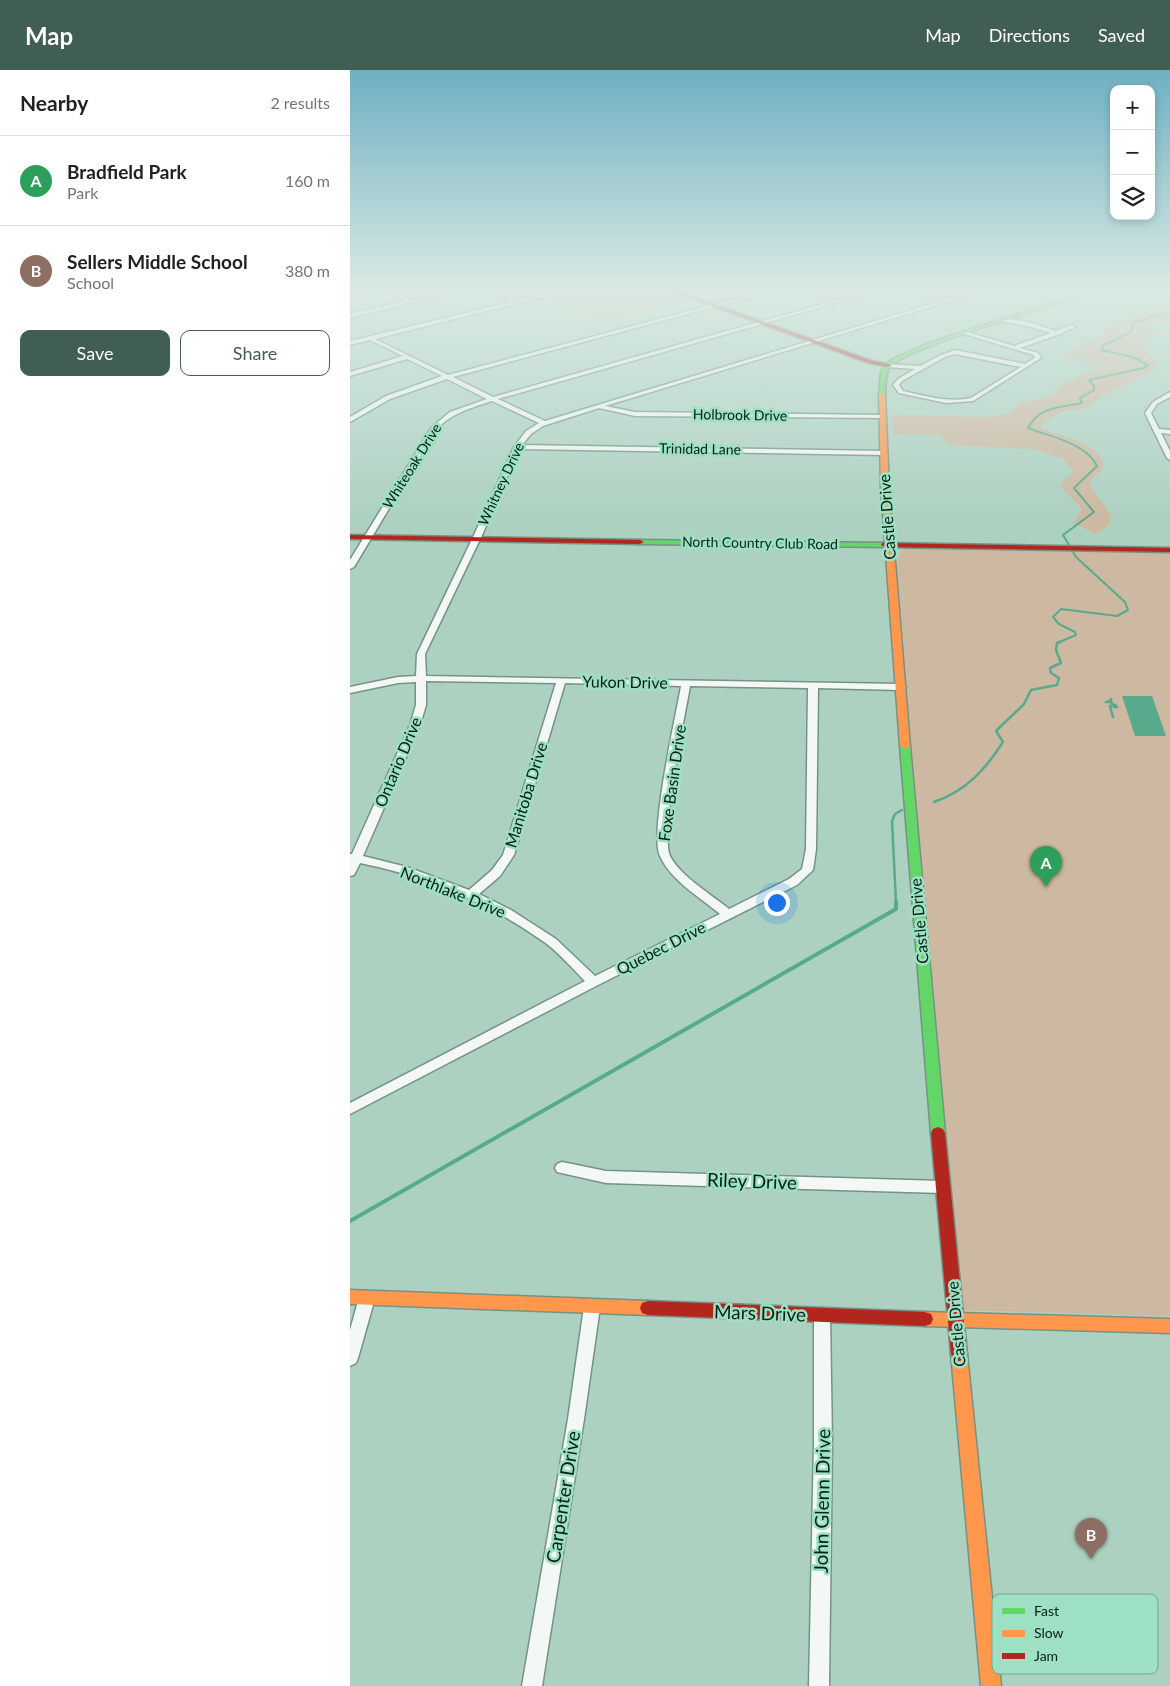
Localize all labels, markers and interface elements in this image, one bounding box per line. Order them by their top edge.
text: Map [25,21,73,50]
text: Map [925,24,961,46]
text: Directions [989,24,1070,46]
text: Saved [1098,24,1145,46]
map controls [1110,85,1155,220]
button: + [1110,85,1155,130]
text: Nearby [20,90,88,115]
text: 2 results [270,93,330,112]
button: − [1110,130,1155,175]
text: Bradfield Park [67,160,187,183]
text: A [30,171,42,190]
text: 160 m [285,171,330,190]
button: layers [1110,175,1155,220]
text: Park [67,183,98,202]
text: Sellers Middle School [67,250,248,273]
text: B [31,261,41,280]
text: 380 m [285,261,330,280]
text: School [67,273,114,292]
button: Save [20,330,170,376]
button: Share [180,330,330,376]
street label: Holbrook Drive [693,405,787,424]
street label: Whiteoak Drive [379,420,444,511]
street label: Trinidad Lane [659,439,741,458]
street label: Whitney Drive [474,440,527,528]
street label: Castle Drive [874,474,899,560]
street label: North Country Club Road [682,533,838,552]
street label: Yukon Drive [582,671,668,692]
street label: Ontario Drive [370,714,425,810]
street label: Foxe Basin Drive [654,724,689,842]
street label: Manitoba Drive [500,740,551,850]
pin: A [1030,846,1062,887]
street label: Northlake Drive [398,862,508,921]
street label: Castle Drive [905,877,932,965]
your location [764,890,790,916]
street label: Quebec Drive [613,917,708,978]
street label: Riley Drive [707,1167,797,1194]
street label: Castle Drive [942,1280,969,1368]
street label: Mars Drive [714,1299,806,1326]
street label: Carpenter Drive [541,1429,584,1565]
street label: John Glenn Drive [809,1429,834,1573]
pin: B [1075,1518,1107,1559]
legend [992,1594,1158,1674]
text: Fast [1034,1602,1059,1619]
text: Slow [1034,1624,1064,1641]
text: Jam [1034,1647,1058,1664]

